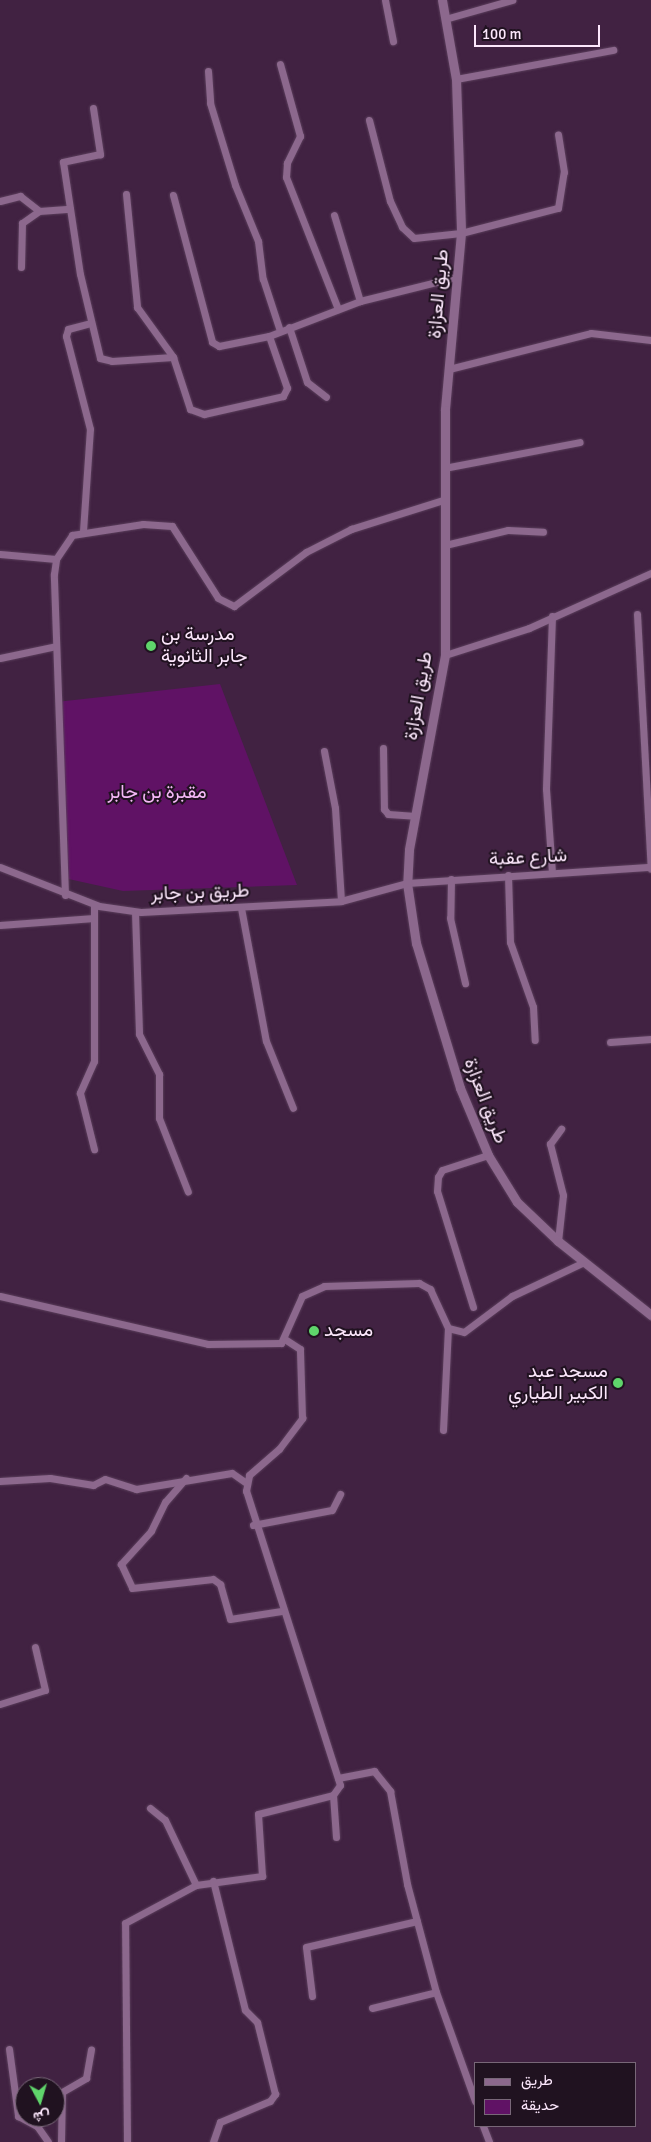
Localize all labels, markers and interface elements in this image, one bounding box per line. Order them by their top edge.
scale bar [476,15,602,47]
text: 100 m [482,25,522,43]
street label: طريق العزازة [424,248,454,340]
place label: مدرسة بن جابر الثانوية [161,624,248,668]
marker: مدرسة بن جابر الثانوية [145,640,157,652]
street label: طريق العزازة [400,650,438,742]
park label: مقبرة بن جابر [107,782,207,804]
street label: شارع عقبة [488,845,568,871]
street label: طريق بن جابر [150,880,250,906]
street label: طريق العزازة [458,1055,512,1147]
place label: مسجد [324,1320,373,1342]
marker: مسجد [308,1325,320,1337]
place label: مسجد عبد الكبير الطياري [508,1361,608,1405]
marker: مسجد عبد الكبير الطياري [612,1377,624,1389]
legend [473,2062,636,2127]
text: طريق [521,2071,553,2089]
north arrow [15,2077,65,2127]
text: حديقة [521,2096,559,2114]
text: ش [32,2107,51,2126]

